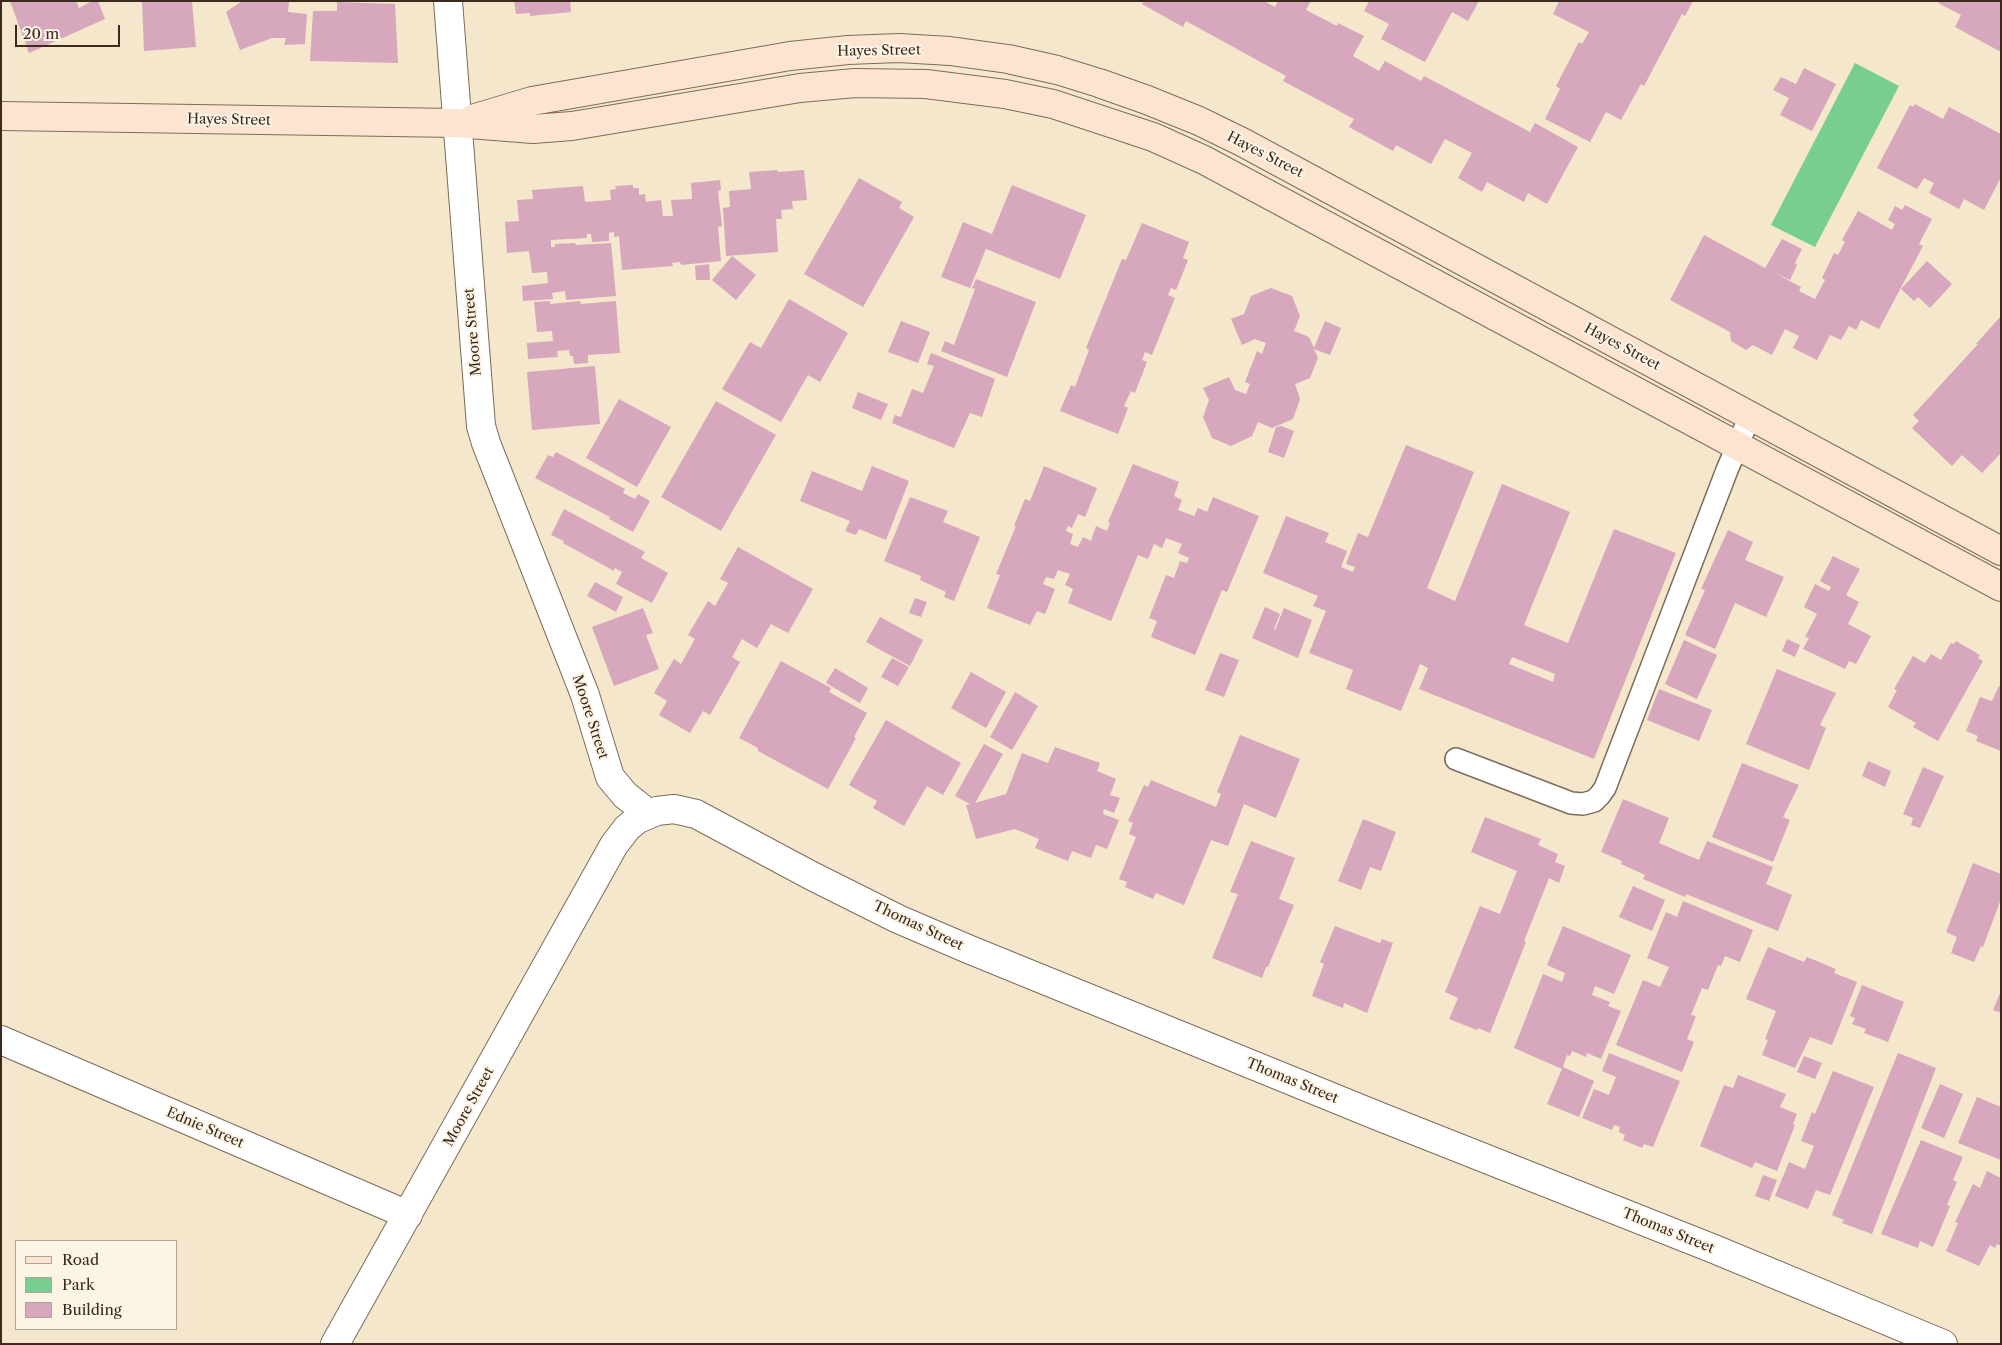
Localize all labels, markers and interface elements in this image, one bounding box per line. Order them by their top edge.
scale bar [18,15,122,47]
text: 20 m [23,24,59,43]
street label: Hayes Street [837,42,921,60]
street label: Hayes Street [187,111,271,129]
street label: Hayes Street [1224,129,1306,181]
street label: Moore Street [461,287,485,377]
street label: Hayes Street [1581,320,1663,374]
street label: Moore Street [568,673,612,761]
street label: Thomas Street [870,898,966,954]
street label: Thomas Street [1244,1055,1340,1107]
street label: Moore Street [440,1064,498,1150]
street label: Ednie Street [164,1104,246,1152]
street label: Thomas Street [1620,1205,1716,1257]
legend [15,1240,178,1330]
text: Road [62,1250,99,1269]
text: Park [62,1275,95,1294]
text: Building [62,1300,122,1319]

